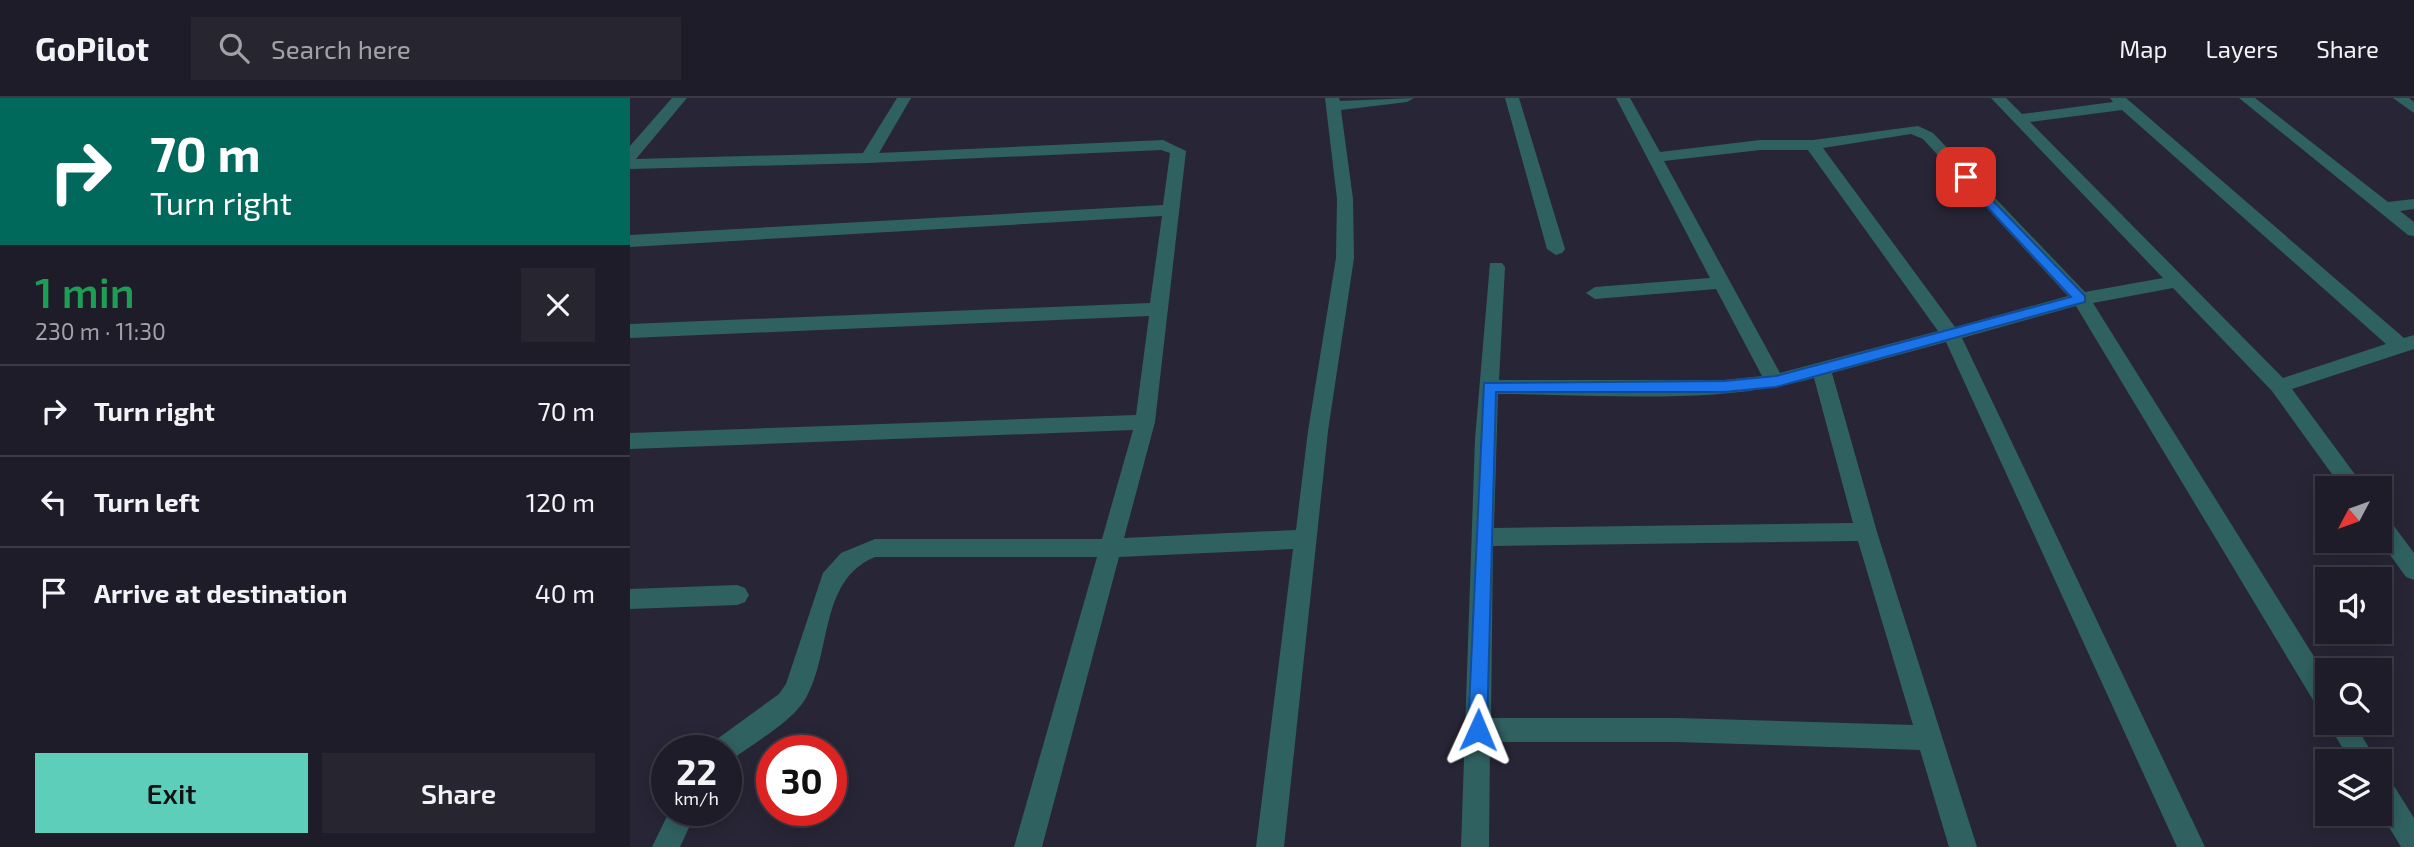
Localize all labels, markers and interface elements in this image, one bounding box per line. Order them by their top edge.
search box [191,17,681,80]
text: GoPilot [35,28,149,68]
icon: search [215,29,253,67]
text: Search here [271,33,411,64]
text: Map [2119,34,2167,63]
text: Layers [2205,34,2278,63]
text: Share [2316,34,2379,63]
text: 70 m [150,123,261,182]
icon: right [35,126,126,217]
pin [1936,147,1996,207]
icon: arrive [1947,158,1985,196]
text: Turn right [150,183,292,221]
text: 1 min [35,266,135,316]
button: close [521,268,595,342]
text: 230 m · 11:30 [35,317,166,345]
icon: right [35,392,73,430]
text: Turn right [94,395,215,426]
text: 70 m [537,395,595,426]
north arrow [2315,476,2392,553]
map controls [2315,476,2392,826]
icon: left [35,483,73,521]
text: Turn left [94,486,200,517]
text: 120 m [526,486,595,517]
button: sound [2315,567,2392,644]
icon: arrive [35,574,73,612]
text: Arrive at destination [94,577,347,608]
text: 40 m [535,577,595,608]
button: search [2315,658,2392,735]
position arrow [1441,693,1515,767]
speed limit sign: 30 [756,735,847,826]
button: layers [2315,749,2392,826]
text: 22 [676,750,717,792]
button: Exit [35,753,308,833]
button: Share [322,753,595,833]
text: km/h [674,787,719,809]

